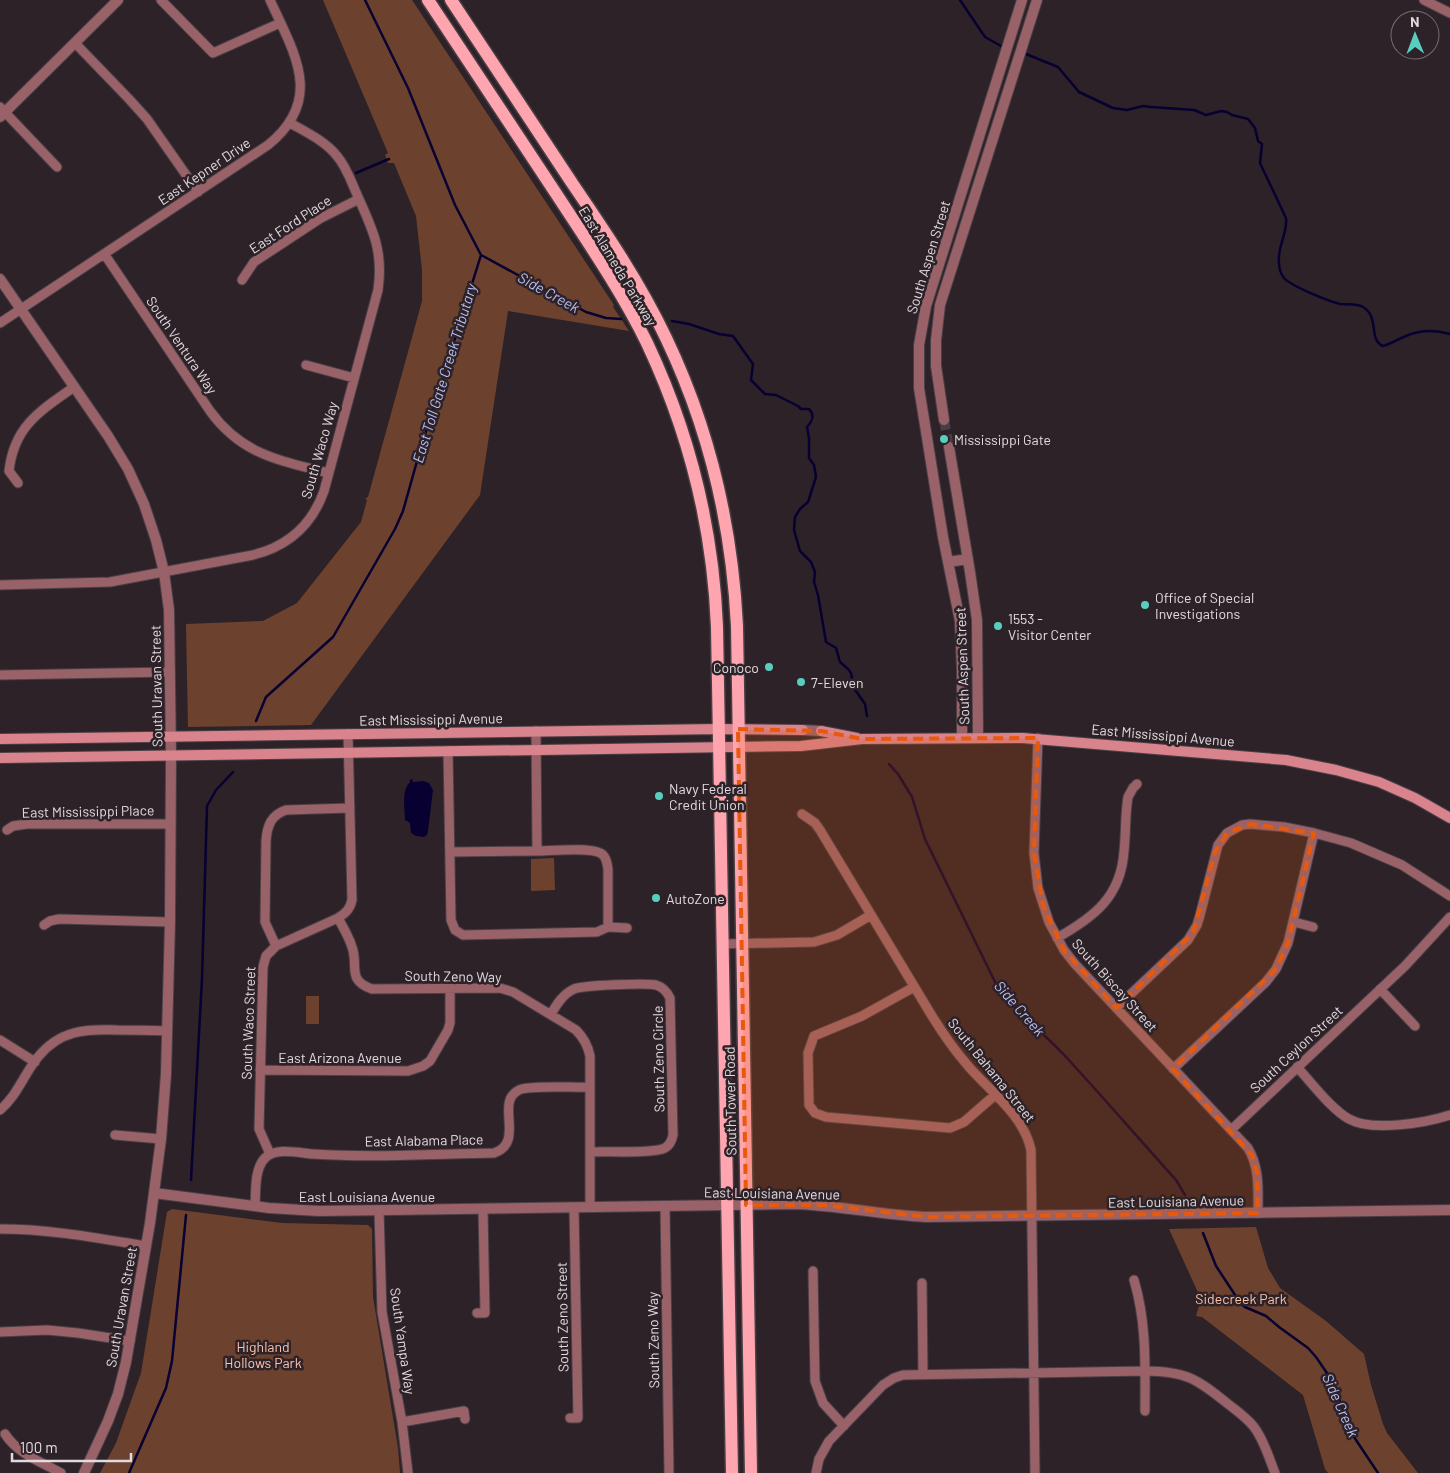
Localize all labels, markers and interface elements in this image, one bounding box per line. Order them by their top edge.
north arrow [1390,10,1440,60]
text: N [1410,13,1420,30]
street label: East Kepner Drive [155,134,253,208]
street label: East Ford Place [246,191,334,257]
street label: South Aspen Street [903,198,953,316]
street label: East Alameda Parkway [576,203,661,329]
water label: Side Creek [515,268,584,317]
water label: East Toll Gate Creek Tributary [408,280,480,465]
street label: South Ventura Way [143,293,221,397]
street label: South Waco Way [297,399,341,501]
place label: Mississippi Gate [954,431,1051,448]
marker: Mississippi Gate [938,433,950,445]
place label: Office of Special Investigations [1155,589,1254,622]
marker: Office of Special Investigations [1139,599,1151,611]
street label: South Aspen Street [951,607,973,725]
place label: 1553 - Visitor Center [1008,610,1091,643]
marker: 1553 - Visitor Center [992,620,1004,632]
street label: South Uravan Street [146,625,166,747]
place label: Conoco [713,659,759,676]
marker: Conoco [763,661,775,673]
place label: 7-Eleven [811,674,864,691]
marker: 7-Eleven [795,676,807,688]
street label: East Mississippi Avenue [359,709,503,729]
street label: East Mississippi Avenue [1091,720,1235,750]
place label: Navy Federal Credit Union [669,780,747,813]
marker: Navy Federal Credit Union [653,790,665,802]
street label: East Mississippi Place [22,801,154,821]
place label: AutoZone [666,890,725,907]
marker: AutoZone [650,892,662,904]
street label: South Biscay Street [1069,935,1161,1035]
street label: South Waco Street [238,966,258,1080]
street label: South Zeno Way [404,967,502,985]
water label: Side Creek [991,977,1049,1040]
street label: South Ceylon Street [1246,1002,1346,1096]
street label: South Zeno Circle [649,1005,667,1113]
street label: South Bahama Street [945,1015,1039,1125]
street label: South Tower Road [721,1046,739,1156]
street label: East Arizona Avenue [278,1049,402,1066]
street label: East Alabama Place [364,1130,484,1150]
street label: East Louisiana Avenue [704,1183,840,1203]
street label: East Louisiana Avenue [299,1188,435,1205]
street label: East Louisiana Avenue [1108,1191,1244,1211]
street label: South Uravan Street [102,1245,140,1369]
street label: South Zeno Street [553,1262,571,1372]
street label: South Yampa Way [387,1287,419,1396]
park label: Sidecreek Park [1195,1290,1287,1307]
street label: South Zeno Way [644,1291,662,1389]
park label: Highland Hollows Park [224,1338,302,1371]
water label: Side Creek [1319,1370,1363,1440]
scale bar [12,1430,131,1462]
text: 100 m [20,1438,58,1456]

